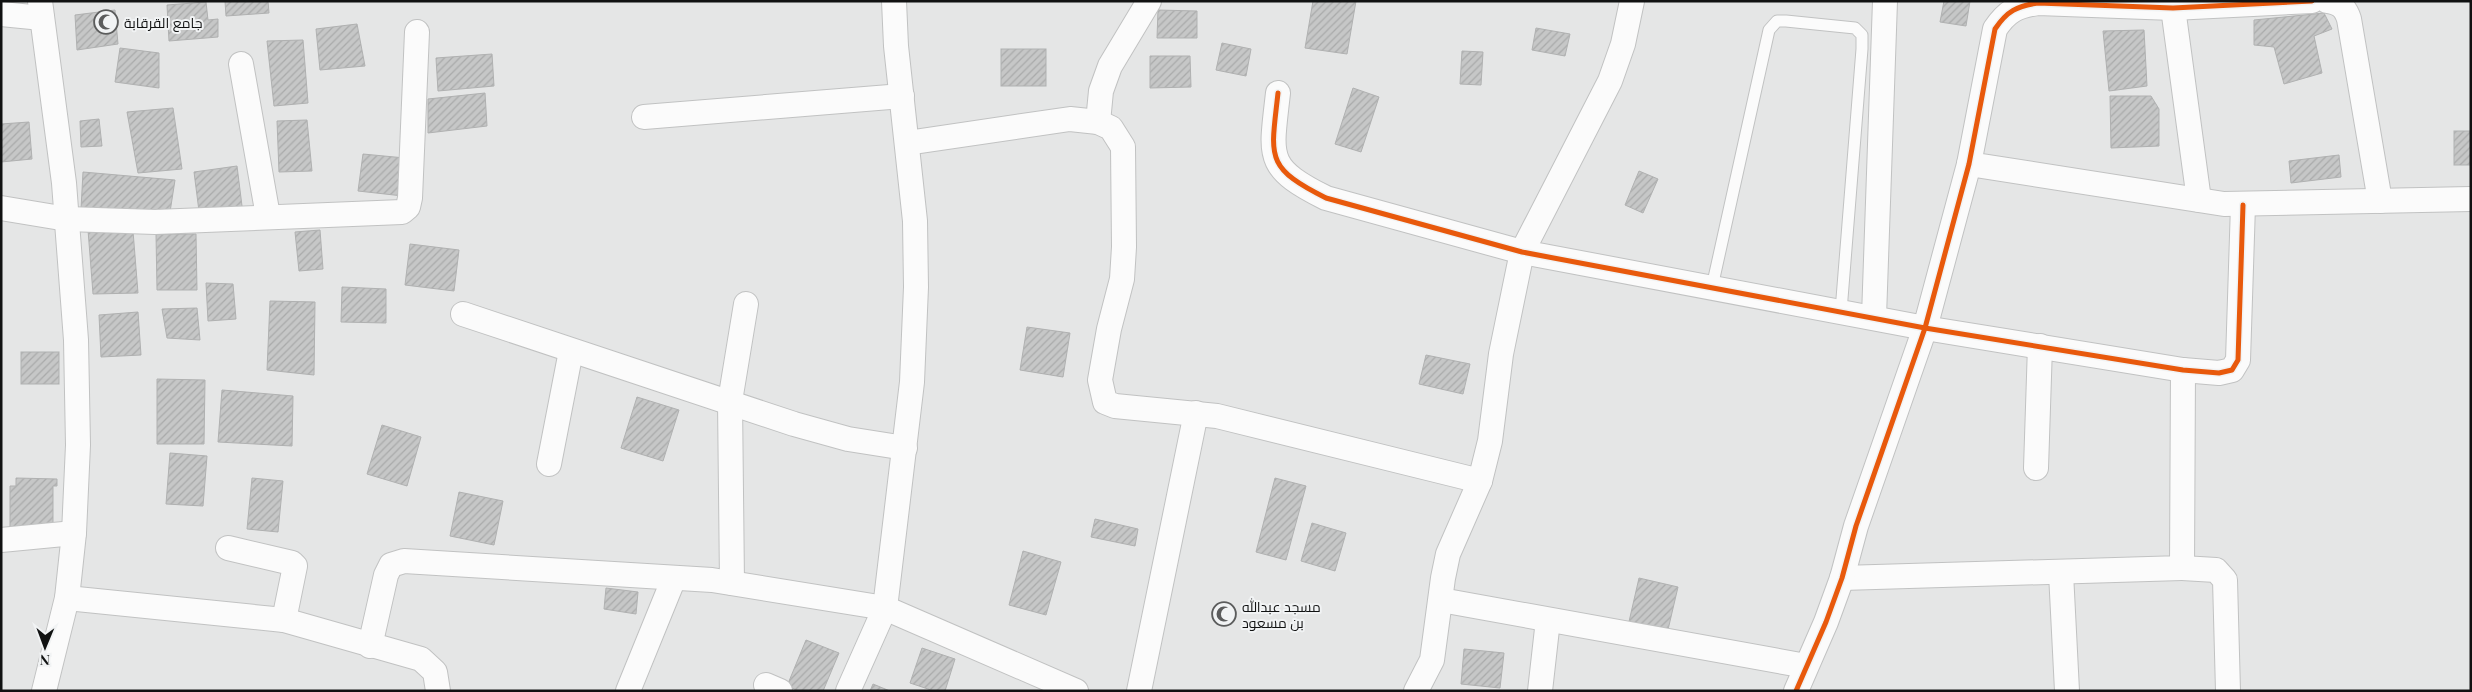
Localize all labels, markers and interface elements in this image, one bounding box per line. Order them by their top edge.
mosque icon: جامع القرقابة [93,9,119,35]
place label: جامع القرقابة [124,13,202,32]
place label: مسجد عبدالله بن مسعود [1242,597,1321,632]
mosque icon: مسجد عبدالله بن مسعود [1211,601,1237,627]
north arrow [20,622,70,672]
text: N [40,651,50,670]

